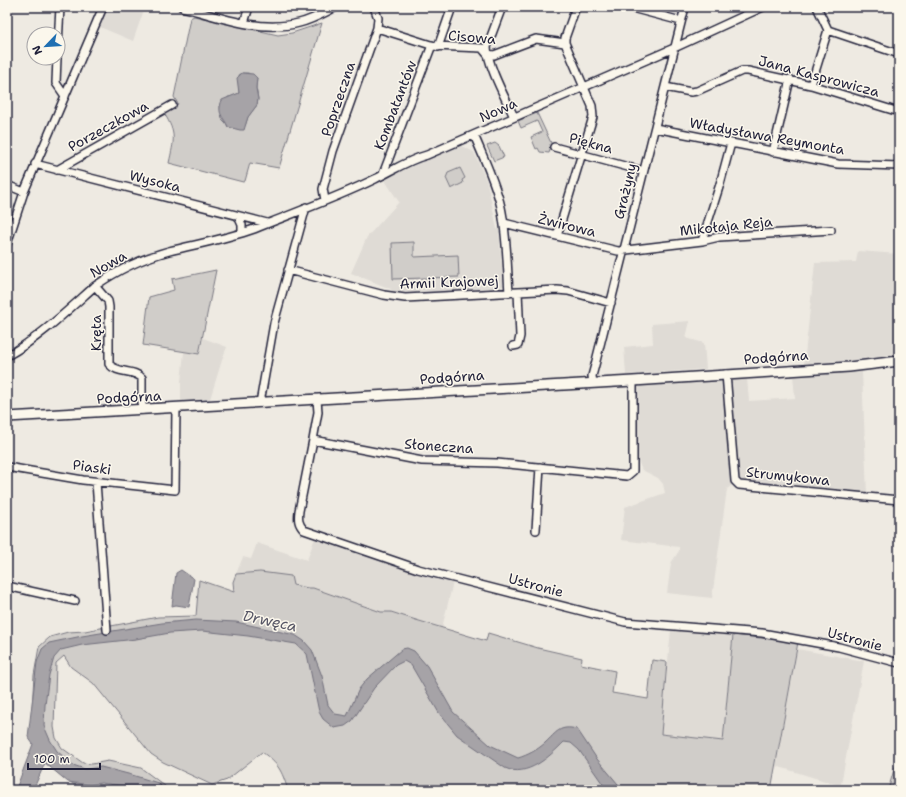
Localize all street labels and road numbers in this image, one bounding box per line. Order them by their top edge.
street label: Cisowa [447,26,497,48]
street label: Jana Kasprowicza [757,51,882,101]
street label: Kombatantów [370,58,420,152]
street label: Poprzeczna [317,59,359,139]
street label: Nowa [476,94,520,126]
street label: Porzeczkowa [65,96,152,156]
street label: Władysława Reymonta [688,113,846,159]
street label: Piękna [567,129,615,158]
street label: Grażyny [609,161,641,221]
street label: Wysoka [127,166,183,196]
street label: Żwirowa [536,209,598,241]
street label: Mikołaja Reja [679,212,773,240]
street label: Nowa [86,246,130,282]
street label: Armii Krajowej [399,271,499,293]
street label: Kręta [87,314,105,351]
street label: Podgórna [743,346,809,368]
street label: Podgórna [419,366,485,388]
street label: Podgórna [96,386,162,408]
street label: Słoneczna [404,435,475,457]
street label: Piaski [71,455,113,479]
street label: Strumykowa [745,463,831,489]
street label: Ustronie [507,569,566,601]
street label: Ustronie [826,623,885,655]

